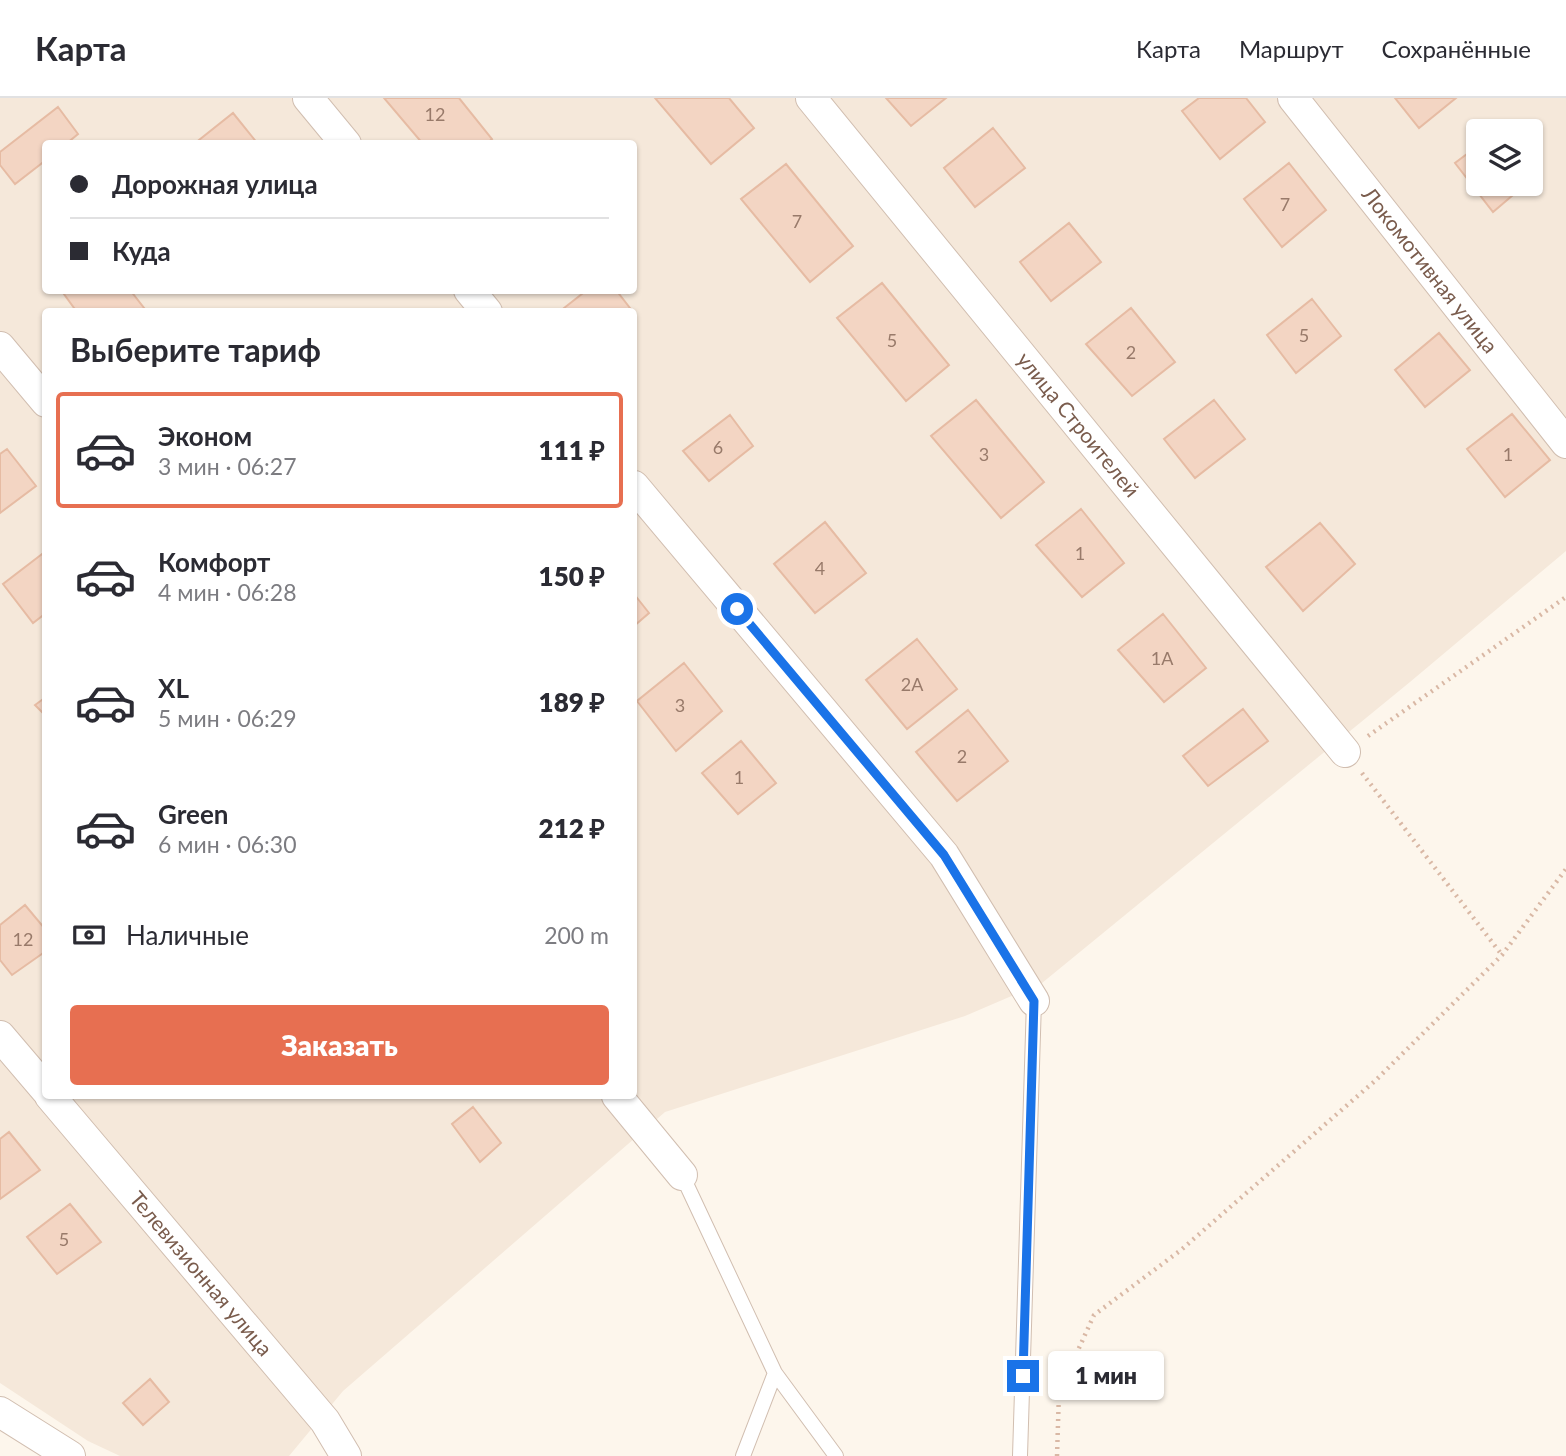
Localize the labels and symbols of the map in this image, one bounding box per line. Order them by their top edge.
house number: 12 [425,103,445,125]
street label: Локомотивная улица [1357,181,1504,357]
house number: 7 [1280,193,1290,215]
house number: 7 [792,210,802,232]
house number: 5 [1299,324,1309,346]
house number: 5 [887,329,897,351]
house number: 2 [1126,341,1136,363]
street label: улица Строителей [1013,346,1146,501]
house number: 6 [713,436,723,458]
house number: 3 [979,443,989,465]
house number: 1 [1503,443,1513,465]
house number: 1 [1075,542,1085,564]
house number: 4 [815,557,825,579]
route start [721,593,753,625]
house number: 1А [1151,647,1174,669]
house number: 2А [901,673,924,695]
house number: 3 [675,694,685,716]
house number: 2 [957,745,967,767]
house number: 1 [734,766,744,788]
house number: 12 [13,928,33,950]
street label: Телевизионная улица [125,1186,278,1360]
house number: 5 [59,1228,69,1250]
callout: 1 мин [1048,1352,1163,1400]
route end [1007,1360,1039,1392]

